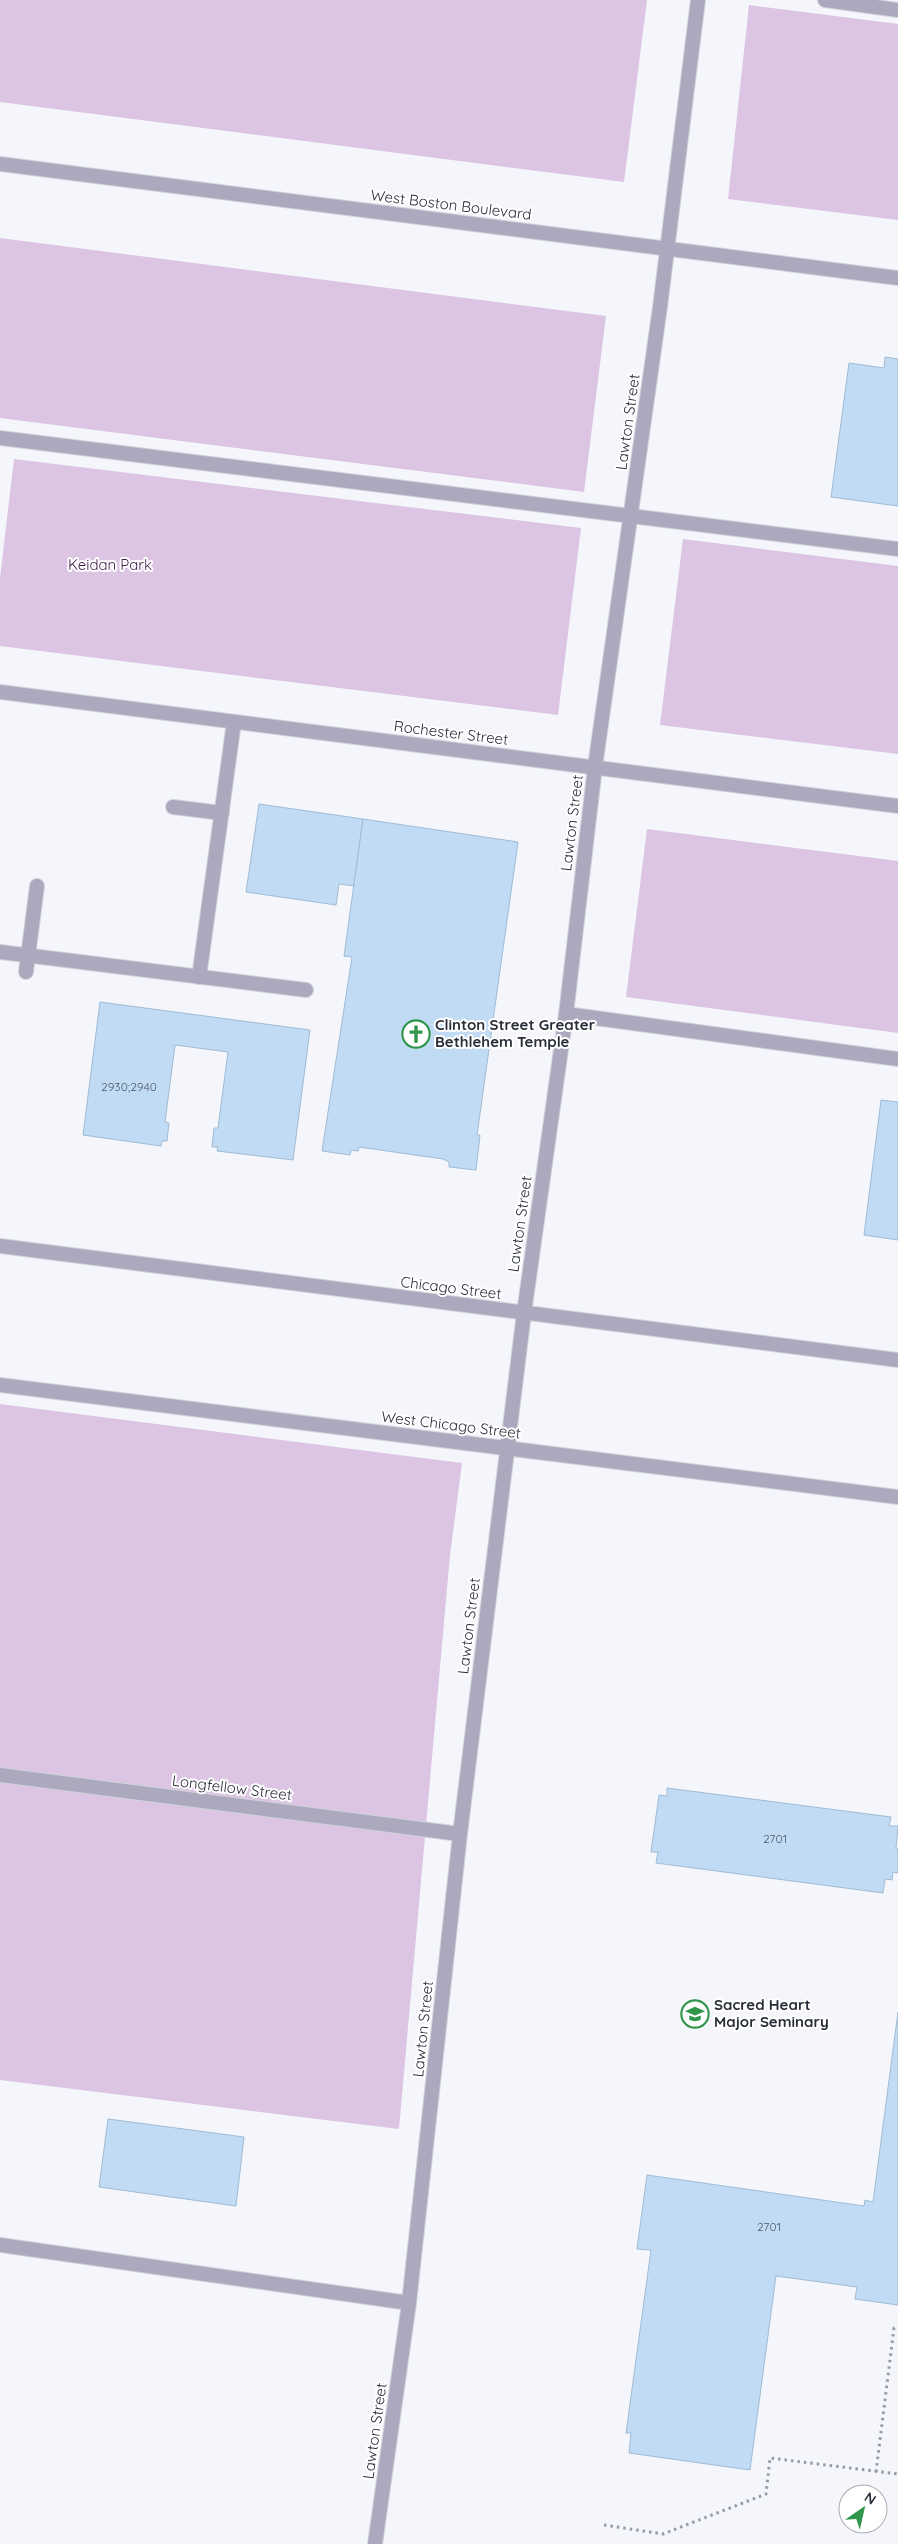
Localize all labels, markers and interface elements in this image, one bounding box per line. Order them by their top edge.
street label: West Boston Boulevard [369,185,533,224]
street label: Lawton Street [611,373,644,471]
park label: Keidan Park [68,555,152,574]
street label: Rochester Street [393,716,509,749]
street label: Lawton Street [556,774,587,872]
place label: Clinton Street Greater Bethlehem Temple [435,1015,596,1051]
church icon: Clinton Street Greater Bethlehem Temple [401,1019,431,1049]
house number: 2930;2940 [101,1079,157,1094]
street label: Lawton Street [503,1175,536,1273]
street label: Chicago Street [399,1272,503,1303]
street label: West Chicago Street [380,1407,522,1442]
street label: Lawton Street [453,1577,484,1675]
street label: Longfellow Street [171,1771,293,1804]
house number: 2701 [763,1831,787,1846]
street label: Lawton Street [408,1980,437,2078]
place label: Sacred Heart Major Seminary [714,1995,829,2031]
school or university icon: Sacred Heart Major Seminary [680,1999,710,2029]
house number: 2701 [757,2219,781,2234]
street label: Lawton Street [358,2382,391,2480]
north arrow [838,2484,888,2534]
text: N [861,2488,880,2509]

